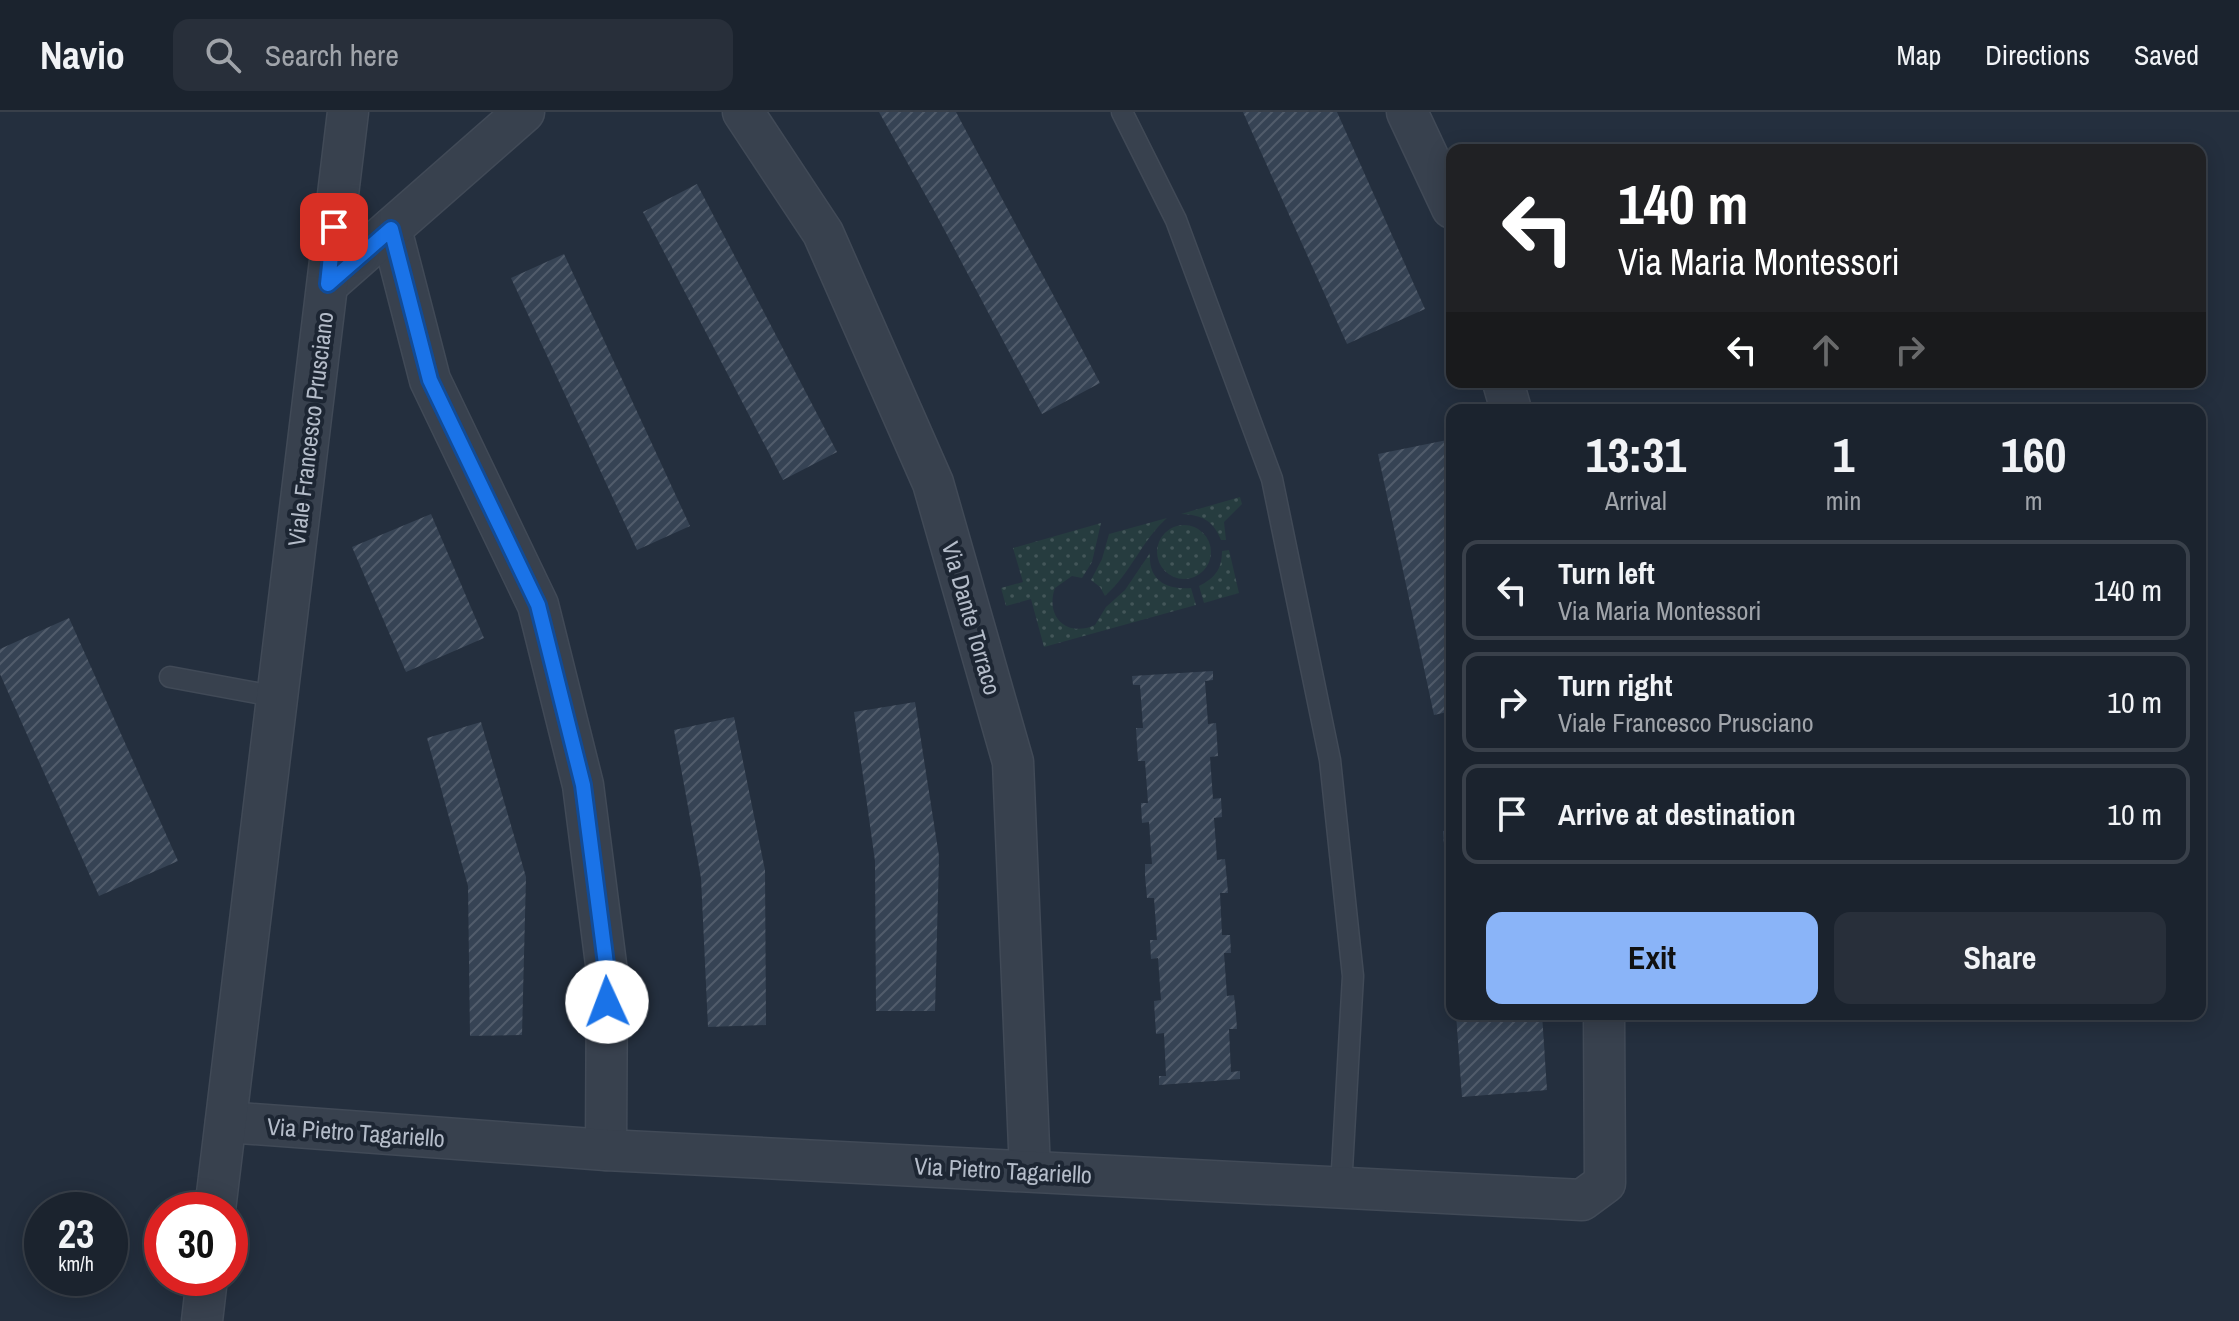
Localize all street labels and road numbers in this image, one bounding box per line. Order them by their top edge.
street label: Viale Francesco Prusciano [280,310,340,548]
street label: Via Dante Torraco [935,538,1009,698]
street label: Via Pietro Tagariello [266,1110,446,1154]
street label: Via Pietro Tagariello [913,1149,1093,1191]

